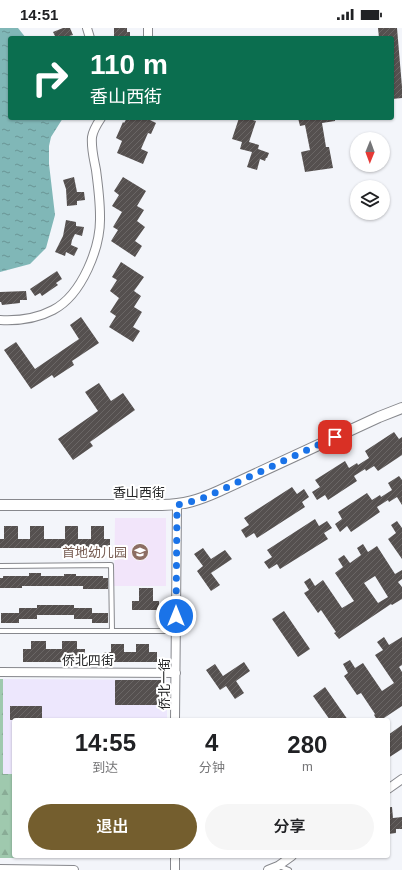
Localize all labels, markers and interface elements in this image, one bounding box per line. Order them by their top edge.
text: 14:51 [20,6,58,23]
text: 110 m [90,49,168,80]
icon: right [24,52,76,104]
text: 香山西街 [90,87,162,107]
north arrow [350,132,390,172]
map controls [350,132,390,220]
button: layers [350,180,390,220]
pin [318,420,352,454]
icon: arrive [324,426,346,448]
street label: 香山西街 [113,485,165,500]
school or university icon: 首地幼儿园 [130,542,150,562]
place label: 首地幼儿园 [62,545,127,560]
position arrow [155,595,197,637]
street label: 侨北四街 [62,653,114,668]
street label: 侨北一街 [157,658,172,710]
text: 14:55 [75,729,136,756]
text: 4 [205,729,218,756]
text: 280 [287,731,327,758]
text: m [302,759,313,774]
text: 到达 [92,760,118,775]
text: 分钟 [199,760,225,775]
button: 退出 [28,804,197,850]
button: 分享 [205,804,374,850]

